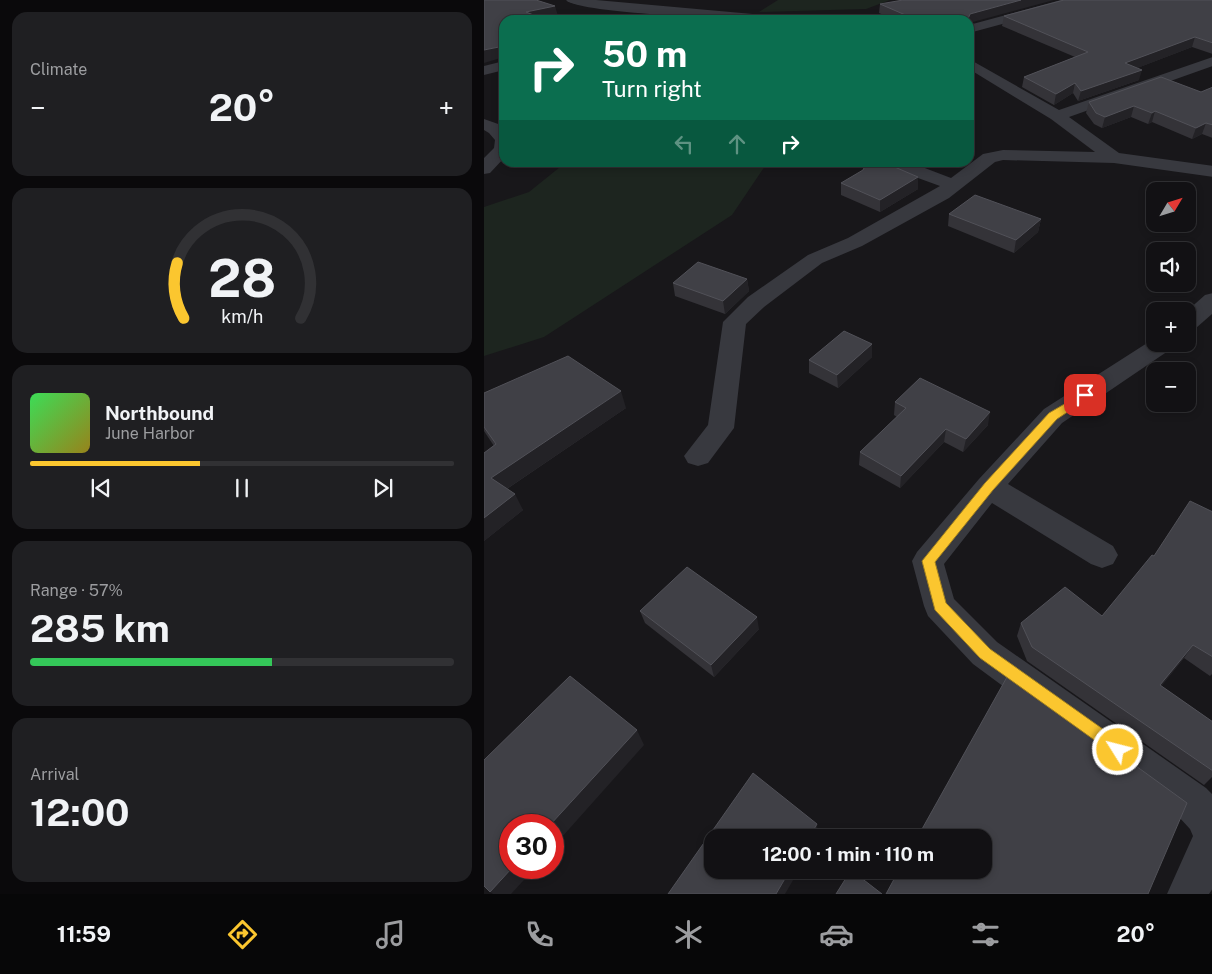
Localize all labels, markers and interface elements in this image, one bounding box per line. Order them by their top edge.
text: 50 m [602,34,687,75]
icon: right [519,35,584,100]
text: Climate [30,60,87,79]
text: Turn right [602,76,702,102]
text: 20° [209,85,275,130]
text: − [30,91,46,124]
text: + [438,91,454,124]
icon: left [670,130,698,158]
icon: ahead [723,130,751,158]
icon: right [776,130,804,158]
north arrow [1146,182,1196,232]
map controls [1146,182,1196,412]
button: sound [1146,242,1196,292]
text: 28 [208,248,276,309]
button: + [1146,302,1196,352]
text: km/h [221,306,263,327]
button: − [1146,362,1196,412]
pin [1064,374,1106,416]
icon: arrive [1071,381,1099,409]
text: Northbound [105,402,214,424]
text: June Harbor [105,424,195,443]
icon: previous [87,474,115,502]
icon: pause [228,474,256,502]
icon: next [369,474,397,502]
text: Range · 57% [30,581,123,600]
text: 285 km [30,606,170,651]
position arrow [1091,723,1143,775]
text: Arrival [30,765,79,784]
text: 12:00 [30,790,130,835]
speed limit sign: 30 [499,814,564,879]
text: 12:00 · 1 min · 110 m [762,843,934,865]
icon: directions [225,917,260,952]
icon: music [373,917,408,952]
icon: phone [522,917,557,952]
icon: climate [671,917,706,952]
icon: car [819,917,854,952]
icon: filters [968,917,1003,952]
text: 11:59 [57,921,111,947]
text: 20° [1117,921,1155,947]

